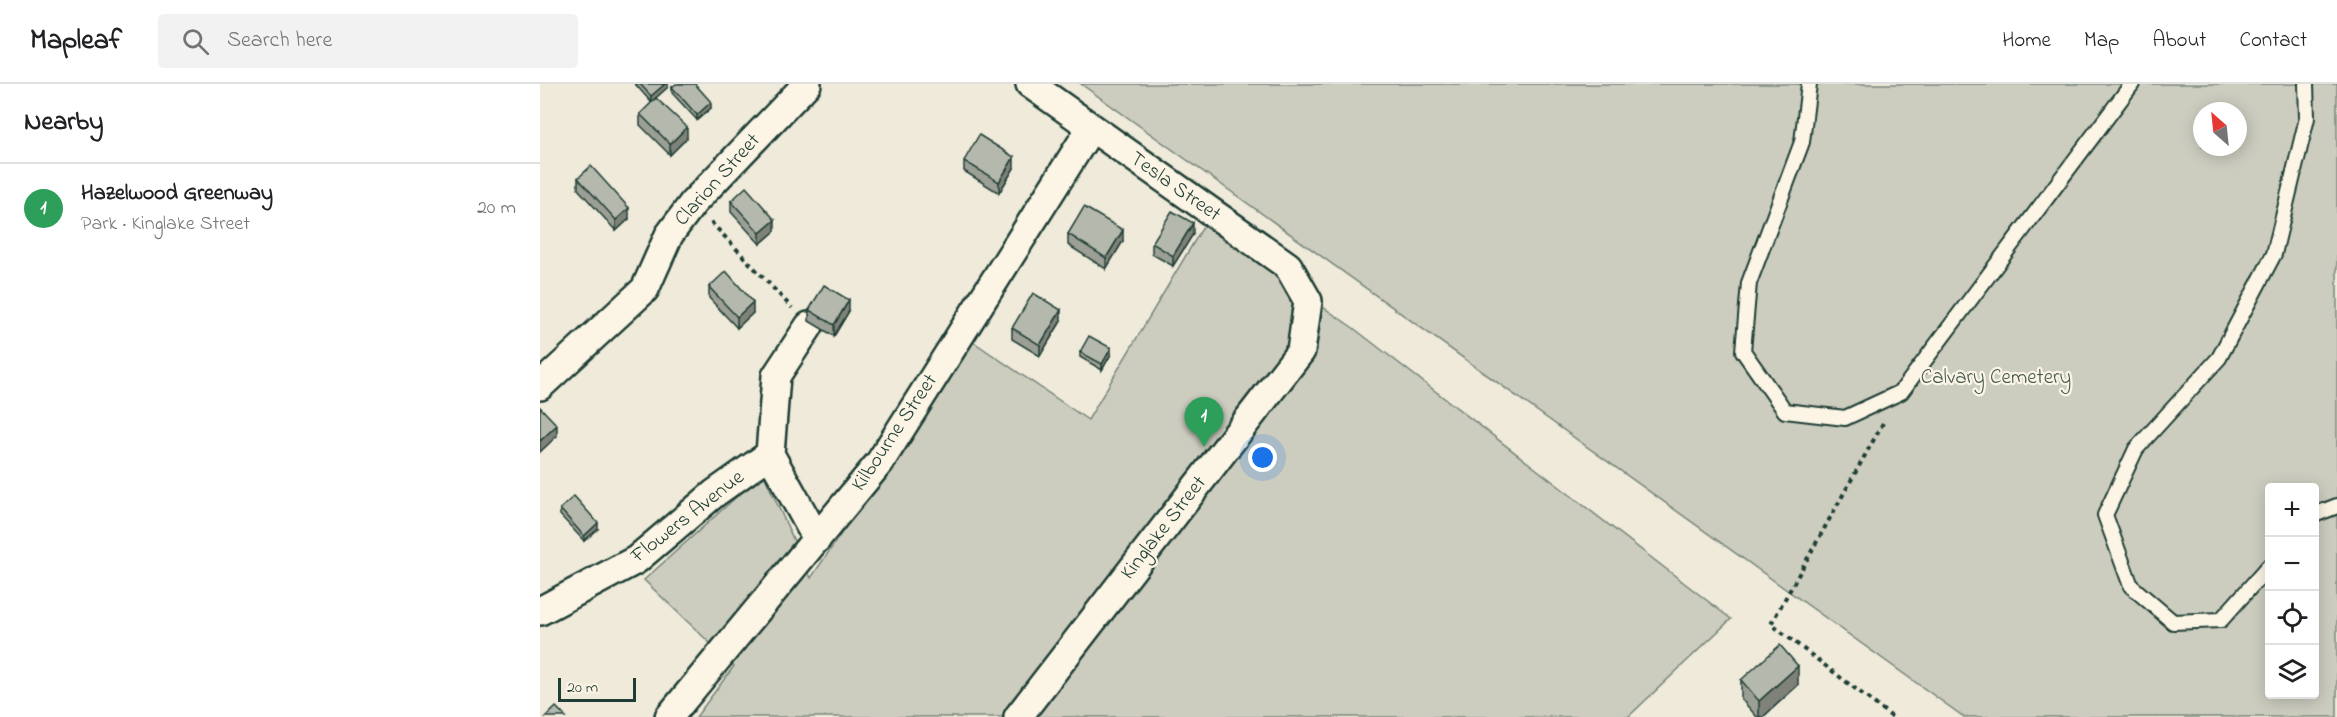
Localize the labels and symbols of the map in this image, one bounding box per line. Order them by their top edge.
north arrow [2193,102,2247,156]
street label: Clarion Street [668,127,768,233]
street label: Tesla Street [1123,145,1227,229]
park label: Calvary Cemetery [1921,363,2071,395]
street label: Kilbourne Street [845,368,945,498]
pin: 1 [1184,398,1224,447]
your location [1248,443,1277,472]
street label: Flowers Avenue [624,463,751,571]
street label: Kinglake Street [1114,470,1216,588]
scale bar [558,675,636,702]

